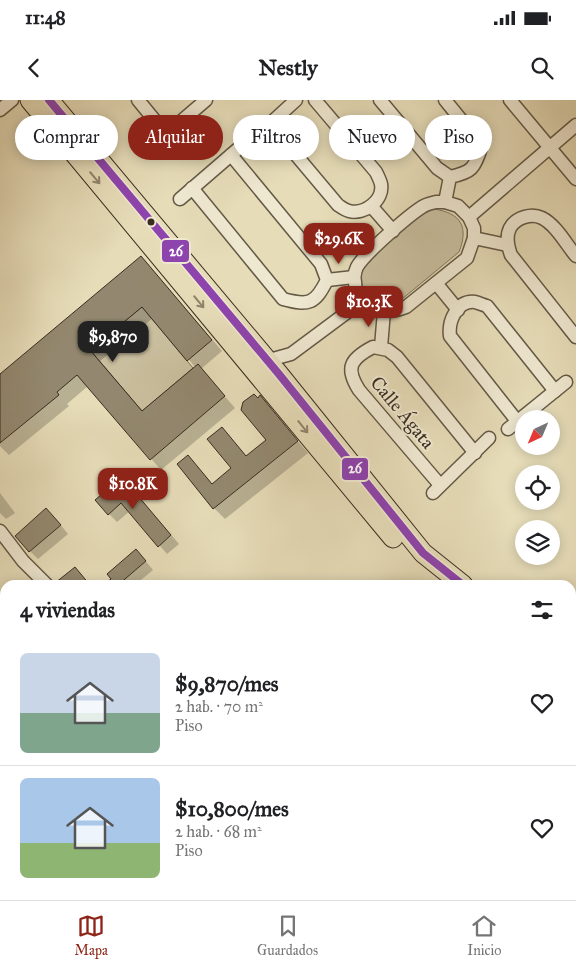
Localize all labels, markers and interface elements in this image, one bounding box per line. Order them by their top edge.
text: 11:48 [25,6,66,29]
icon: back [20,54,48,82]
text: Nestly [258,54,318,81]
icon: search [528,54,556,82]
chip: Comprar [15,115,118,160]
chip: Alquilar [128,115,223,160]
chip: Filtros [233,115,319,160]
chip: Nuevo [329,115,415,160]
chip: Piso [425,115,492,160]
one-way arrow [89,171,100,184]
unlabelled marker [146,217,156,227]
pin: $29.6K [298,222,380,265]
text: $29.6K [315,229,363,248]
line badge: 26 [161,239,190,263]
text: 26 [169,243,184,260]
pin: $10.3K [328,286,410,328]
text: $10.3K [346,292,392,311]
one-way arrow [193,296,205,309]
pin: $9,870 [72,320,154,363]
text: $9,870 [89,327,137,346]
street label: Calle Ágata [365,371,441,455]
north arrow [515,410,560,455]
map controls [515,410,560,565]
one-way arrow [297,421,308,434]
line badge: 26 [341,457,369,481]
text: 26 [348,460,363,477]
button: locate [515,465,560,510]
pin: $10.8K [92,468,174,510]
text: $10.8K [109,474,157,493]
button: layers [515,520,560,565]
icon: filters [528,596,556,624]
text: 4 viviendas [20,597,115,623]
text: $9,870/mes [175,671,279,697]
icon: home [60,673,120,733]
icon: heart [528,689,556,717]
text: 2 hab. · 70 m² [175,697,263,716]
text: Piso [175,716,203,735]
text: $10,800/mes [175,796,289,822]
icon: home [60,798,120,858]
icon: heart [528,814,556,842]
text: 2 hab. · 68 m² [175,822,262,841]
text: Piso [175,841,203,860]
tab: Mapa [75,912,108,959]
tab: Guardados [257,912,318,959]
tab: Inicio [467,912,501,959]

